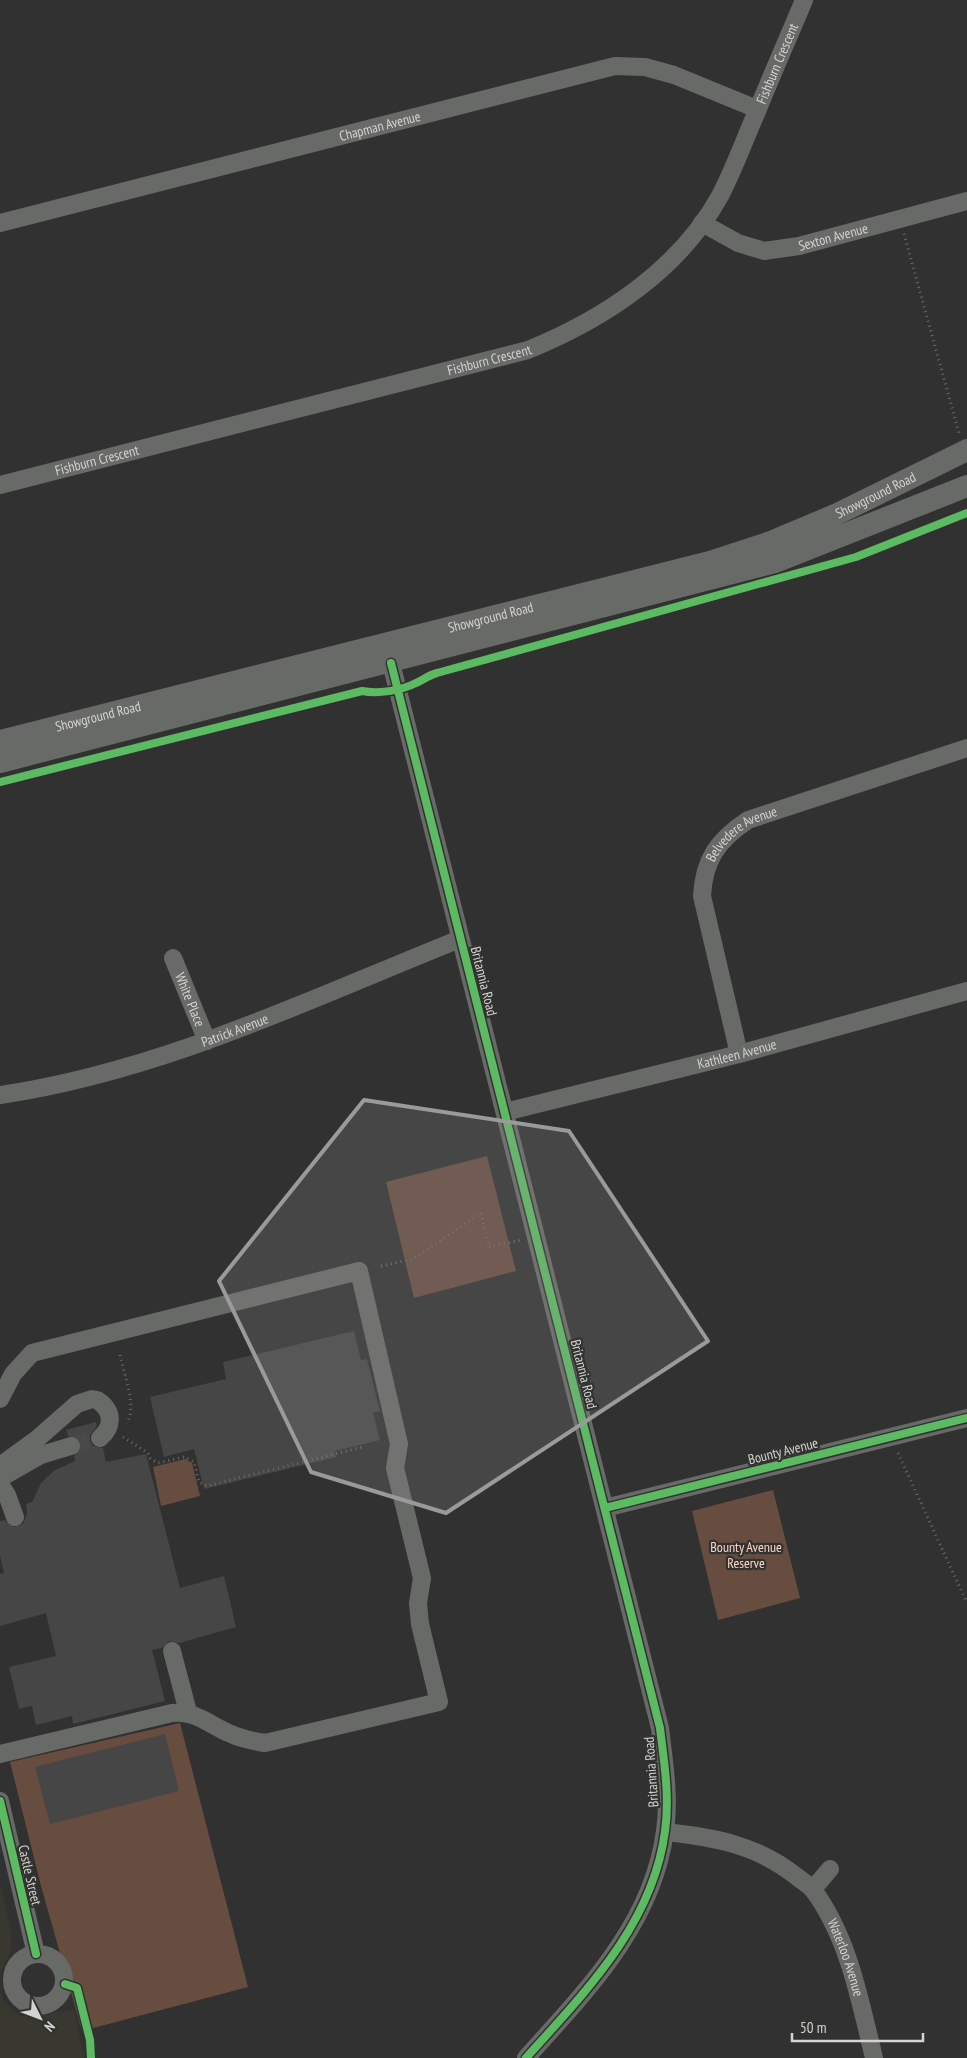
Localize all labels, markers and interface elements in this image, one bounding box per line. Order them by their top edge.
street label: Fishburn Crescent [752,20,802,107]
street label: Chapman Avenue [337,107,423,145]
street label: Sexton Avenue [796,219,870,255]
street label: Fishburn Crescent [445,340,534,379]
street label: Fishburn Crescent [53,441,141,480]
street label: Showground Road [832,468,919,522]
street label: Showground Road [446,598,535,637]
street label: Showground Road [53,697,143,736]
street label: Belvedere Avenue [702,802,779,865]
street label: Britannia Road [467,945,501,1017]
street label: White Place [171,970,209,1030]
street label: Patrick Avenue [199,1009,271,1051]
street label: Kathleen Avenue [695,1035,779,1073]
street label: Britannia Road [567,1338,601,1410]
street label: Bounty Avenue [746,1434,820,1468]
park label: Bounty Avenue Reserve [710,1538,782,1572]
street label: Britannia Road [640,1736,662,1808]
street label: Castle Street [14,1843,46,1907]
street label: Waterloo Avenue [823,1916,868,1999]
north arrow [15,1993,65,2043]
scale bar [792,2010,923,2042]
text: N [40,2018,59,2036]
text: 50 m [800,2018,826,2037]

